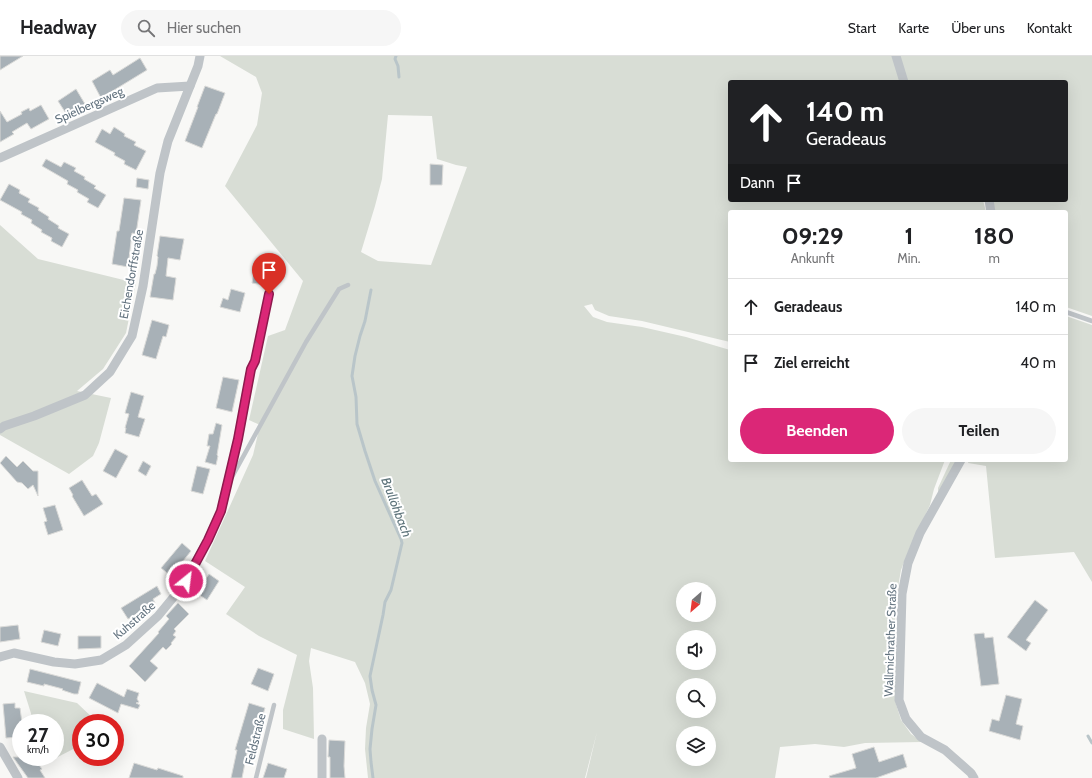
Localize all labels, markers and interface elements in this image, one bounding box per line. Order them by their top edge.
search box [121,10,401,46]
text: Headway [20,16,97,39]
icon: search [135,17,157,39]
text: Hier suchen [167,19,241,37]
text: Start [848,19,876,37]
text: Karte [898,19,929,37]
text: Über uns [951,19,1005,37]
text: Kontakt [1027,19,1072,37]
street label: Spielbergsweg [52,83,126,127]
text: 140 m [806,94,884,128]
icon: ahead [740,96,792,148]
text: Geradeaus [806,128,886,150]
icon: arrive [783,172,805,194]
text: Dann [740,174,775,192]
text: 09:29 [782,221,844,250]
text: 1 [904,221,913,250]
text: 180 [974,221,1014,250]
street label: Eichendorffstraße [116,228,146,320]
text: Ankunft [791,250,835,266]
text: Min. [897,250,920,266]
text: m [988,250,1000,266]
pin [252,253,286,294]
icon: arrive [258,259,280,281]
icon: ahead [740,296,762,318]
text: Geradeaus [774,298,842,316]
text: 140 m [1015,298,1056,316]
icon: arrive [740,352,762,374]
text: Ziel erreicht [774,354,850,372]
text: 40 m [1020,354,1056,372]
button: Beenden [740,408,894,454]
button: Teilen [902,408,1056,454]
water label: Brullöhbach [378,475,416,539]
position arrow [165,560,207,602]
north arrow [676,582,716,622]
map controls [676,582,716,766]
street label: Wallmichrather Straße [881,583,899,697]
street label: Kuhstraße [110,598,158,642]
button: sound [676,630,716,670]
button: search [676,678,716,718]
street label: Feldstraße [241,712,269,766]
speed limit sign: 30 [72,714,124,766]
text: 27 [28,723,48,747]
button: layers [676,726,716,766]
text: km/h [27,743,49,756]

